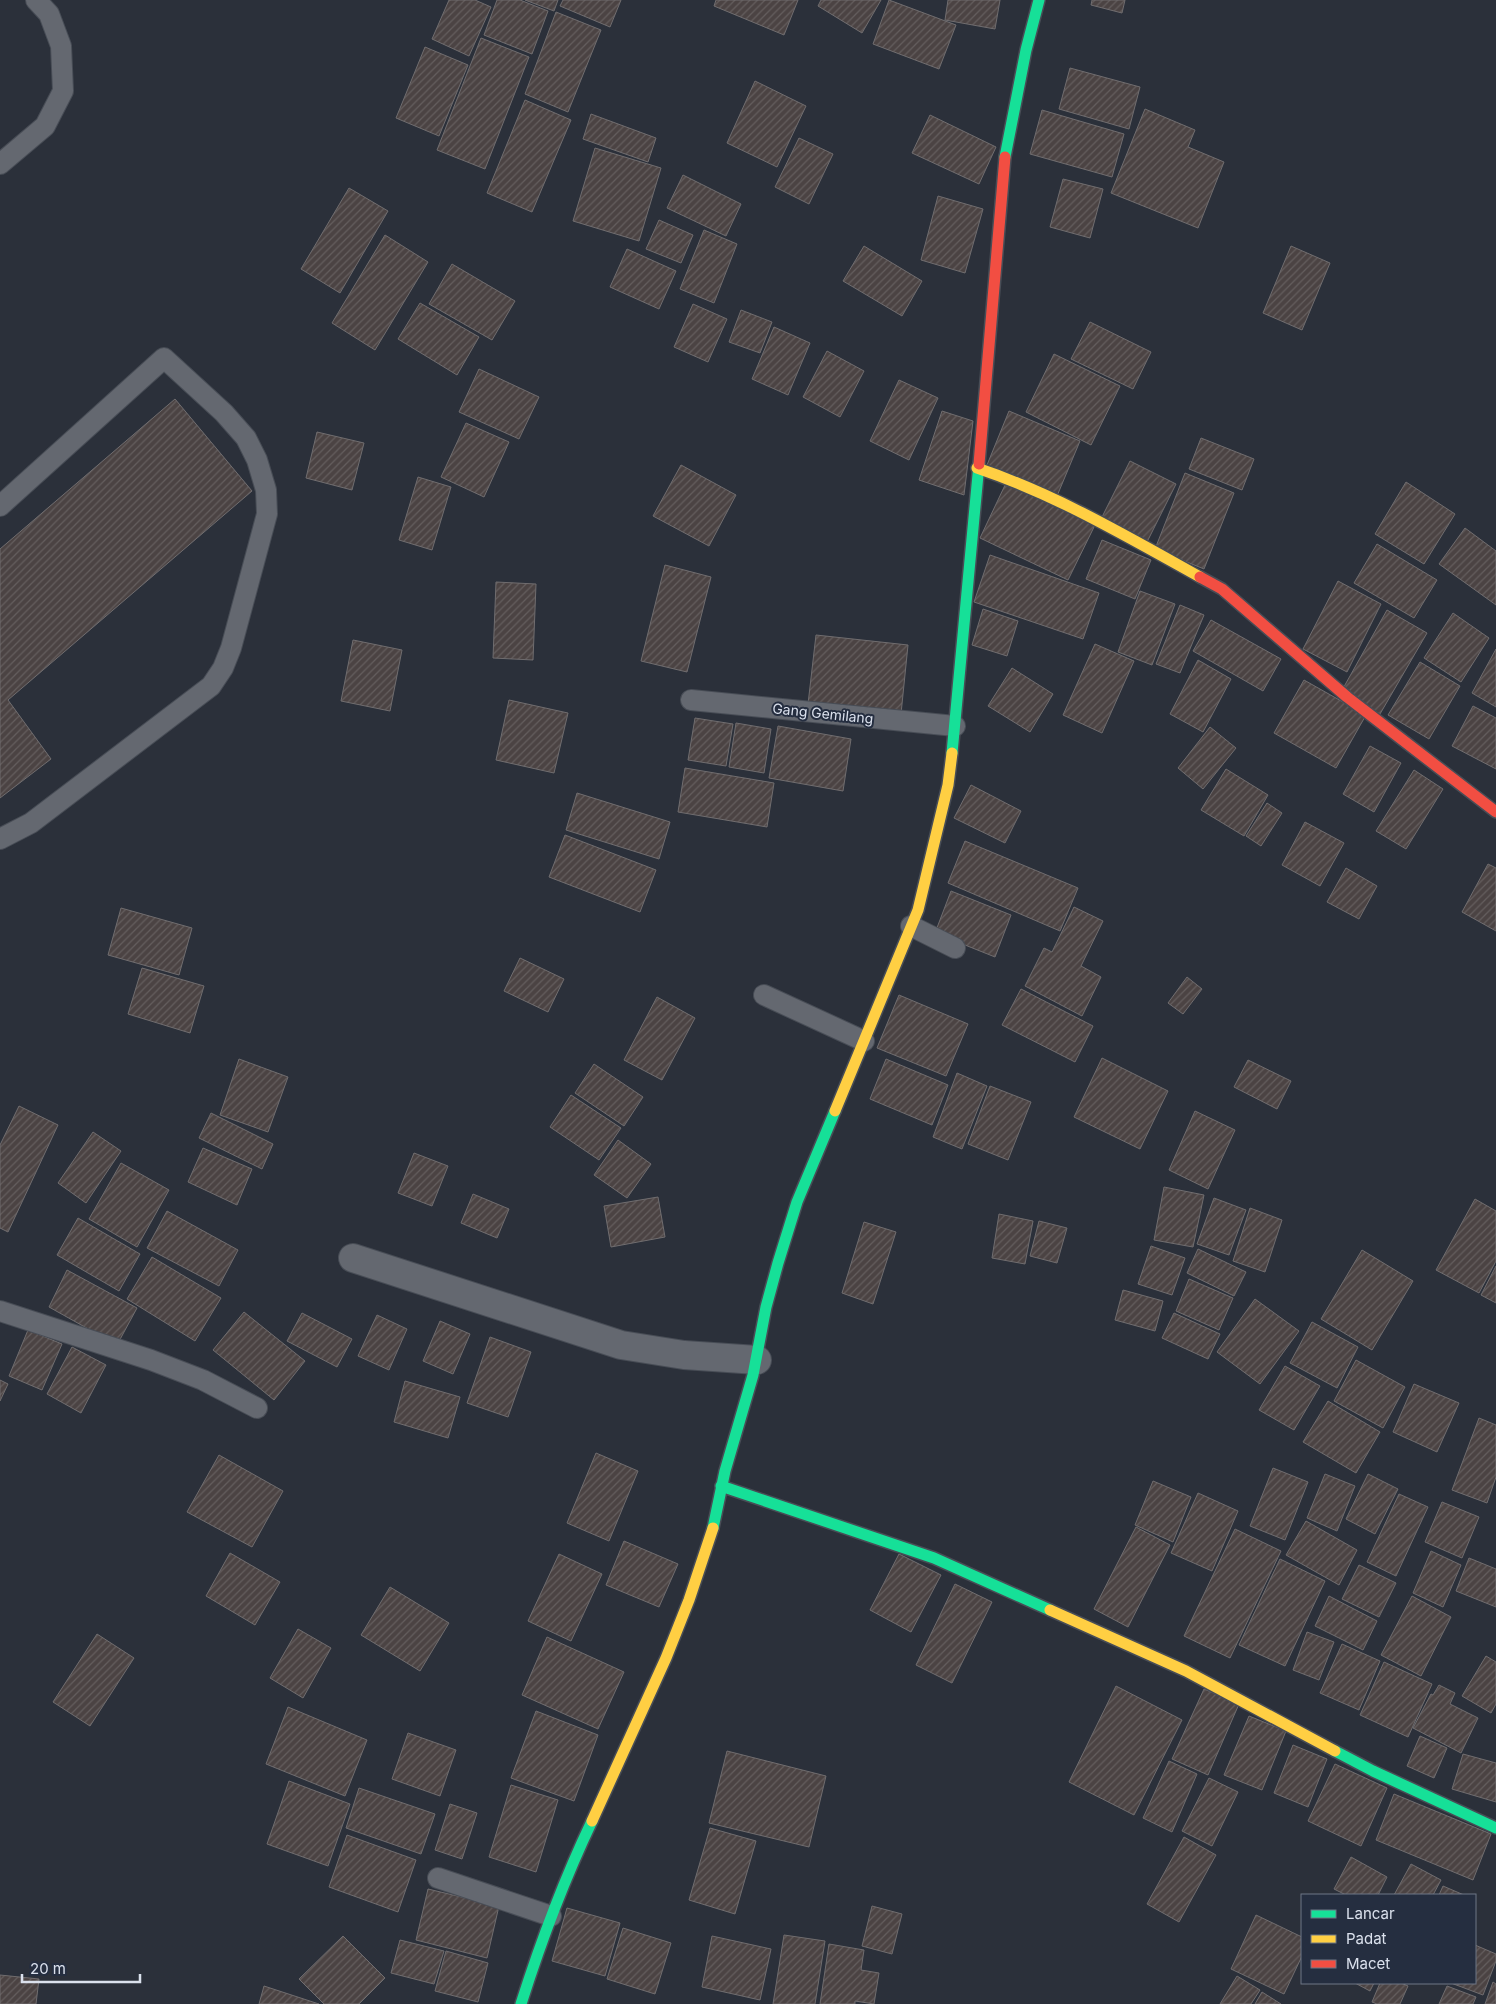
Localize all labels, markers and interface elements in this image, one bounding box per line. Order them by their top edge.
street label: Gang Gemilang [772,699,874,727]
legend [1301,1894,1476,1984]
text: Lancar [1346,1904,1395,1923]
text: Padat [1346,1929,1387,1948]
scale bar [22,1952,140,1984]
text: Macet [1346,1954,1390,1973]
text: 20 m [30,1959,66,1978]

